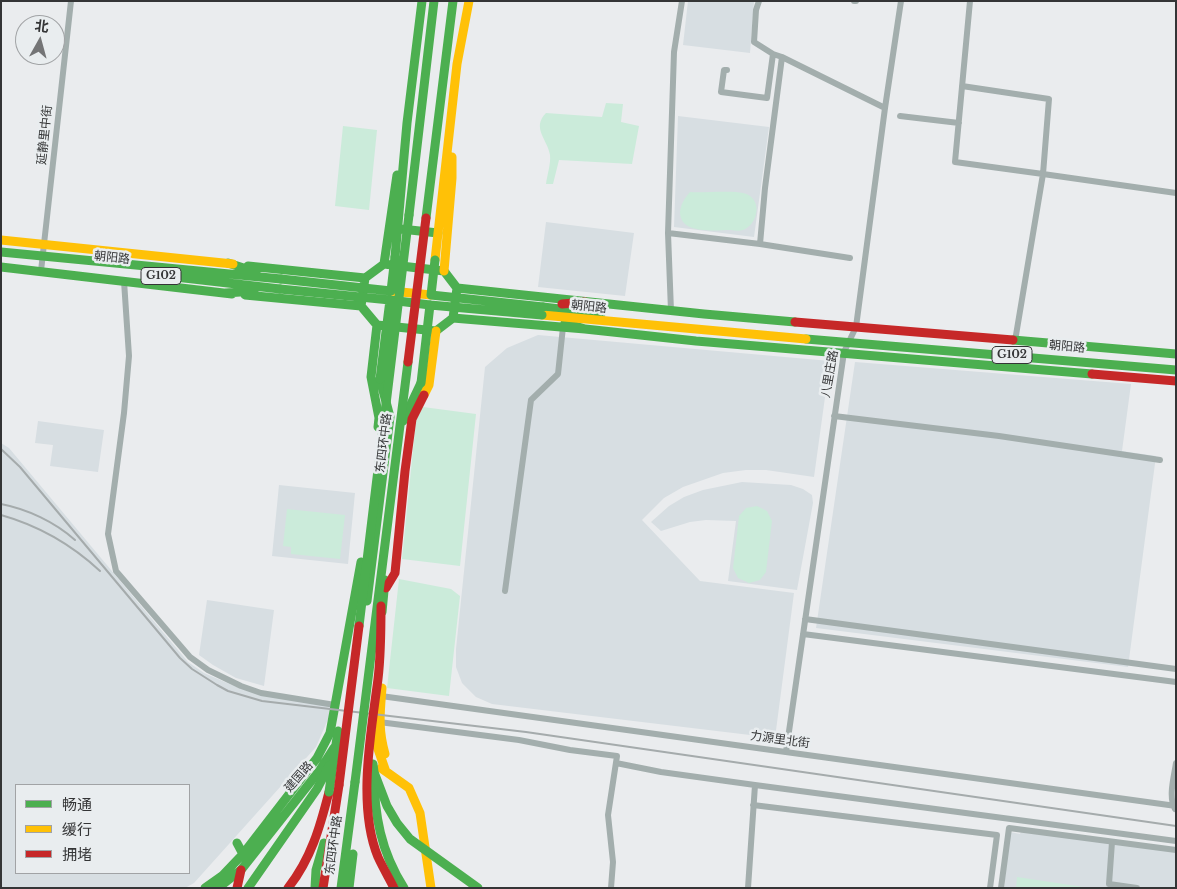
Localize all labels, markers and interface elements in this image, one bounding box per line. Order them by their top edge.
north arrow [15,15,65,65]
text: 北 [34,16,50,36]
street label: 延静里中街 [35,104,55,166]
street label: 朝阳路 [93,249,131,267]
road number: G102 [141,268,181,284]
street label: 朝阳路 [570,298,608,316]
street label: 朝阳路 [1048,338,1086,356]
road number: G102 [992,346,1032,364]
street label: 八里庄路 [819,349,841,399]
street label: 东四环中路 [373,412,395,474]
street label: 力源里北街 [749,729,811,751]
street label: 建国路 [282,759,316,795]
legend [15,784,190,874]
text: 畅通 [62,795,92,814]
street label: 东四环中路 [323,814,345,876]
text: 缓行 [62,820,92,839]
text: 拥堵 [62,845,92,864]

